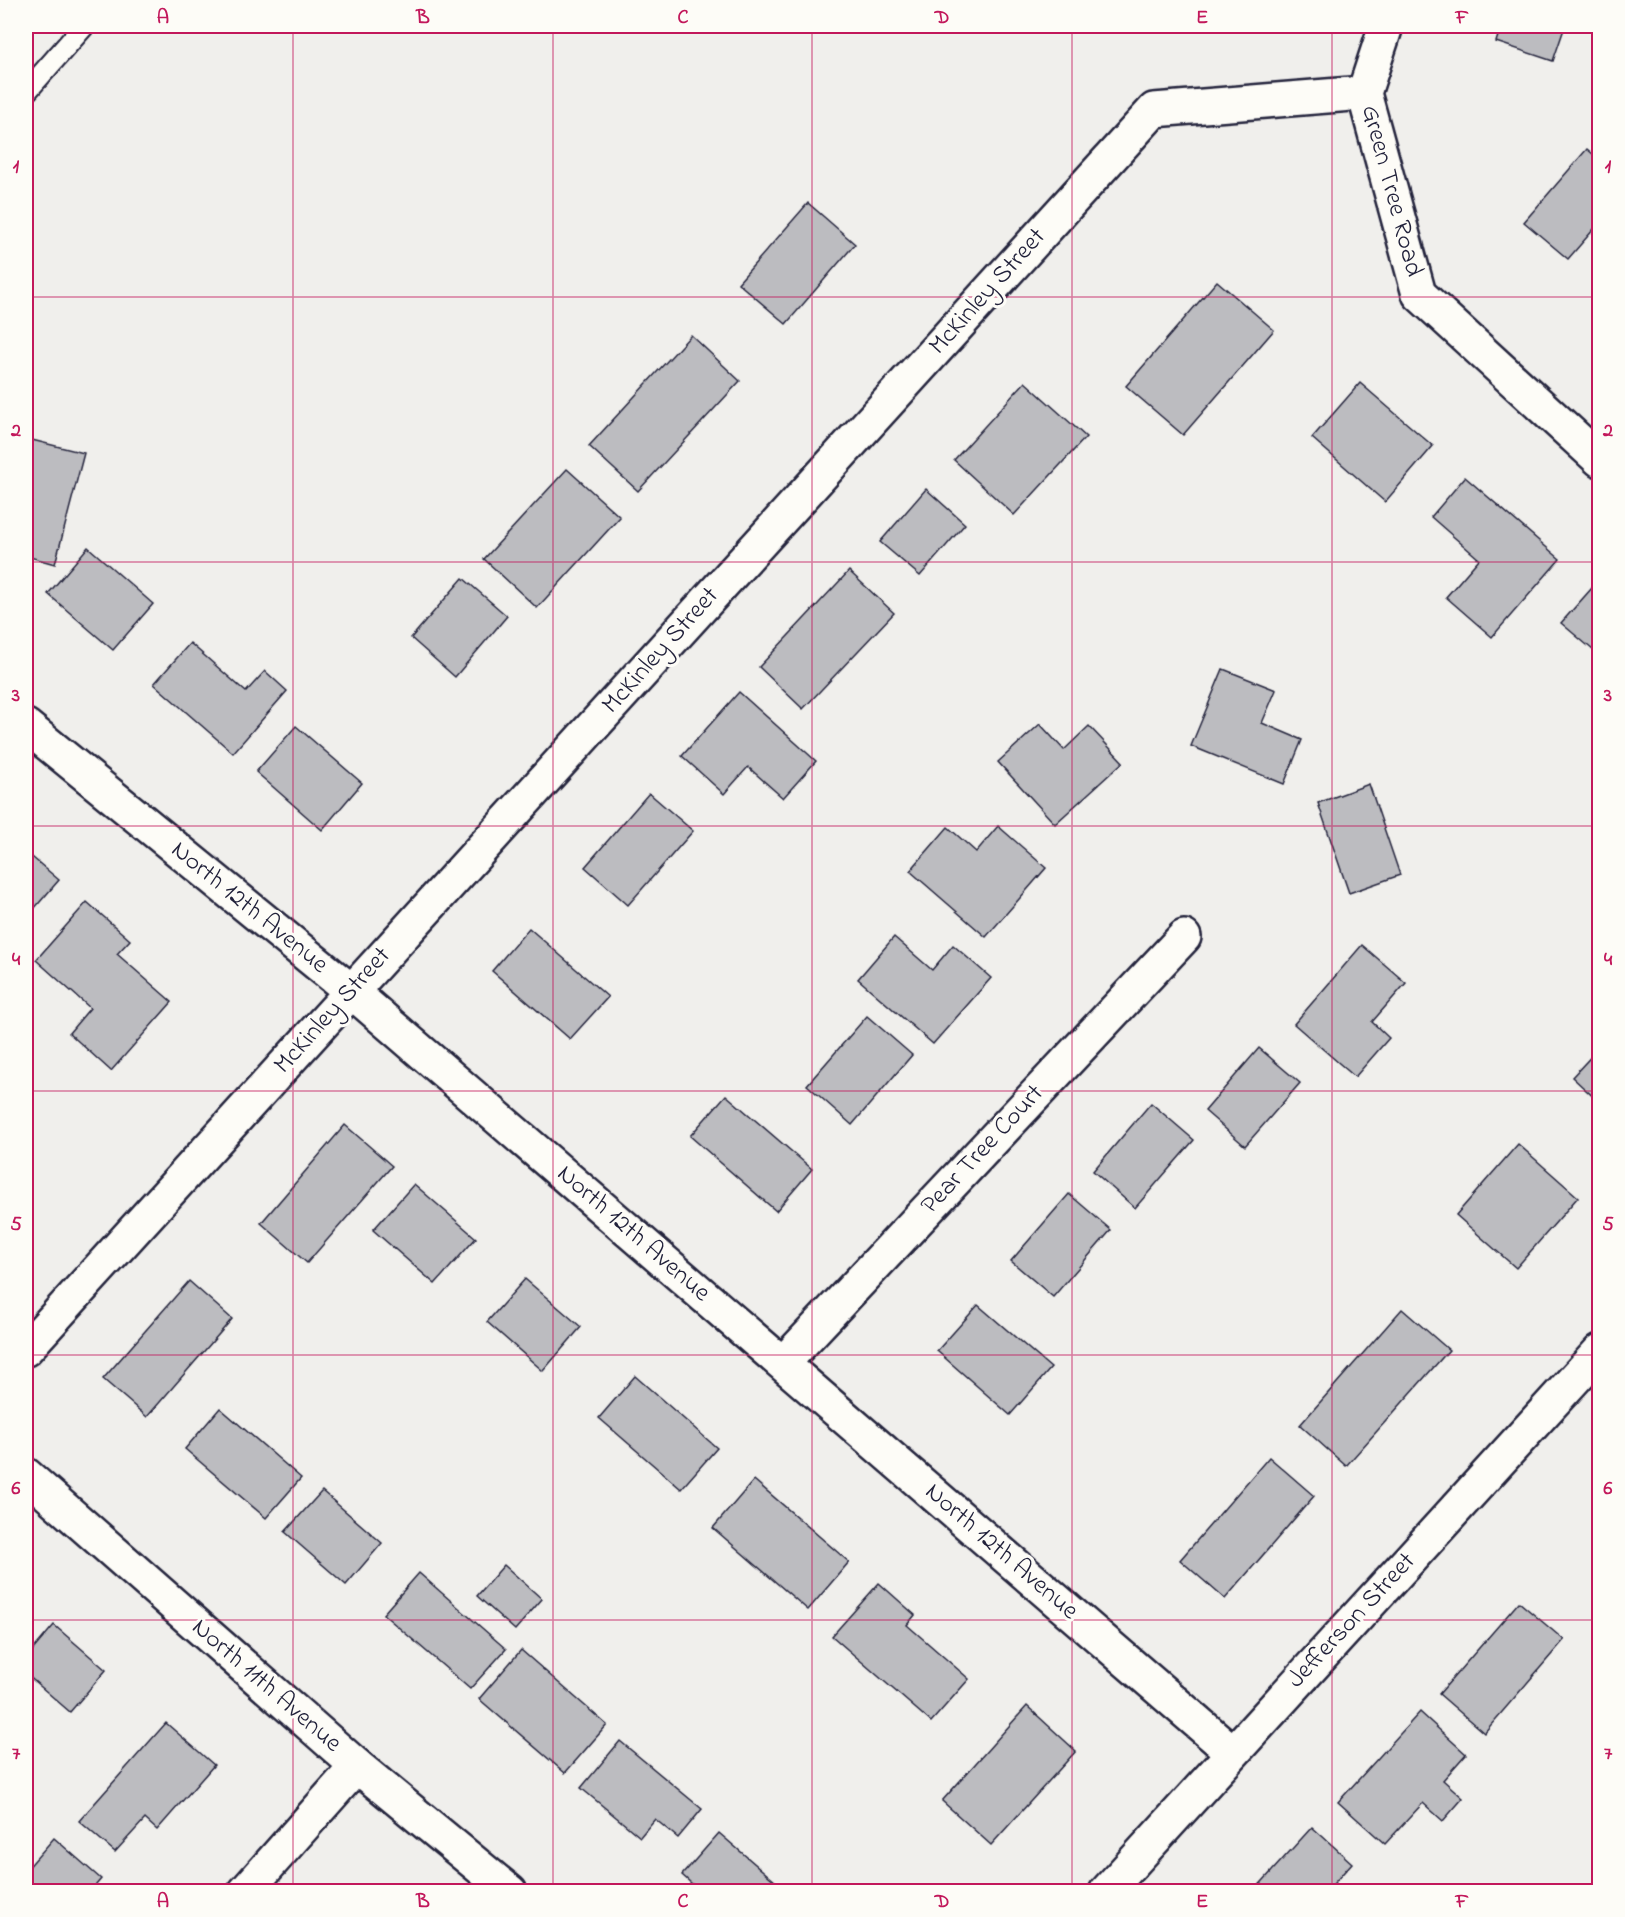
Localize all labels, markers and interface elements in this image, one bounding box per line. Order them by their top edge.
text: A [157,4,169,33]
text: B [415,4,430,33]
text: C [678,4,689,33]
text: D [934,4,949,33]
text: E [1196,4,1208,33]
text: F [1455,4,1469,33]
street label: Green Tree Road [1350,101,1432,281]
text: 1 [13,153,20,182]
text: 1 [1605,153,1612,182]
street label: McKinley Street [920,220,1056,364]
text: 2 [10,417,21,446]
text: 2 [1602,417,1613,446]
street label: McKinley Street [593,579,729,723]
text: 3 [11,682,20,711]
text: 3 [1603,682,1612,711]
street label: North 12th Avenue [162,832,336,984]
street label: McKinley Street [265,939,401,1083]
text: 4 [12,946,21,975]
text: 4 [1604,946,1613,975]
street label: Pear Tree Court [913,1076,1054,1224]
street label: North 12th Avenue [548,1156,719,1312]
text: 5 [10,1211,22,1240]
text: 5 [1602,1211,1614,1240]
street label: North 12th Avenue [916,1474,1087,1630]
text: 6 [12,1475,21,1504]
text: 6 [1604,1475,1613,1504]
street label: Jefferson Street [1279,1544,1426,1698]
street label: North 11th Avenue [182,1610,350,1762]
text: 7 [12,1740,21,1769]
text: 7 [1604,1740,1613,1769]
text: A [157,1888,169,1917]
text: B [415,1888,430,1917]
text: C [678,1888,689,1917]
text: D [934,1888,949,1917]
text: E [1196,1888,1208,1917]
text: F [1455,1888,1469,1917]

